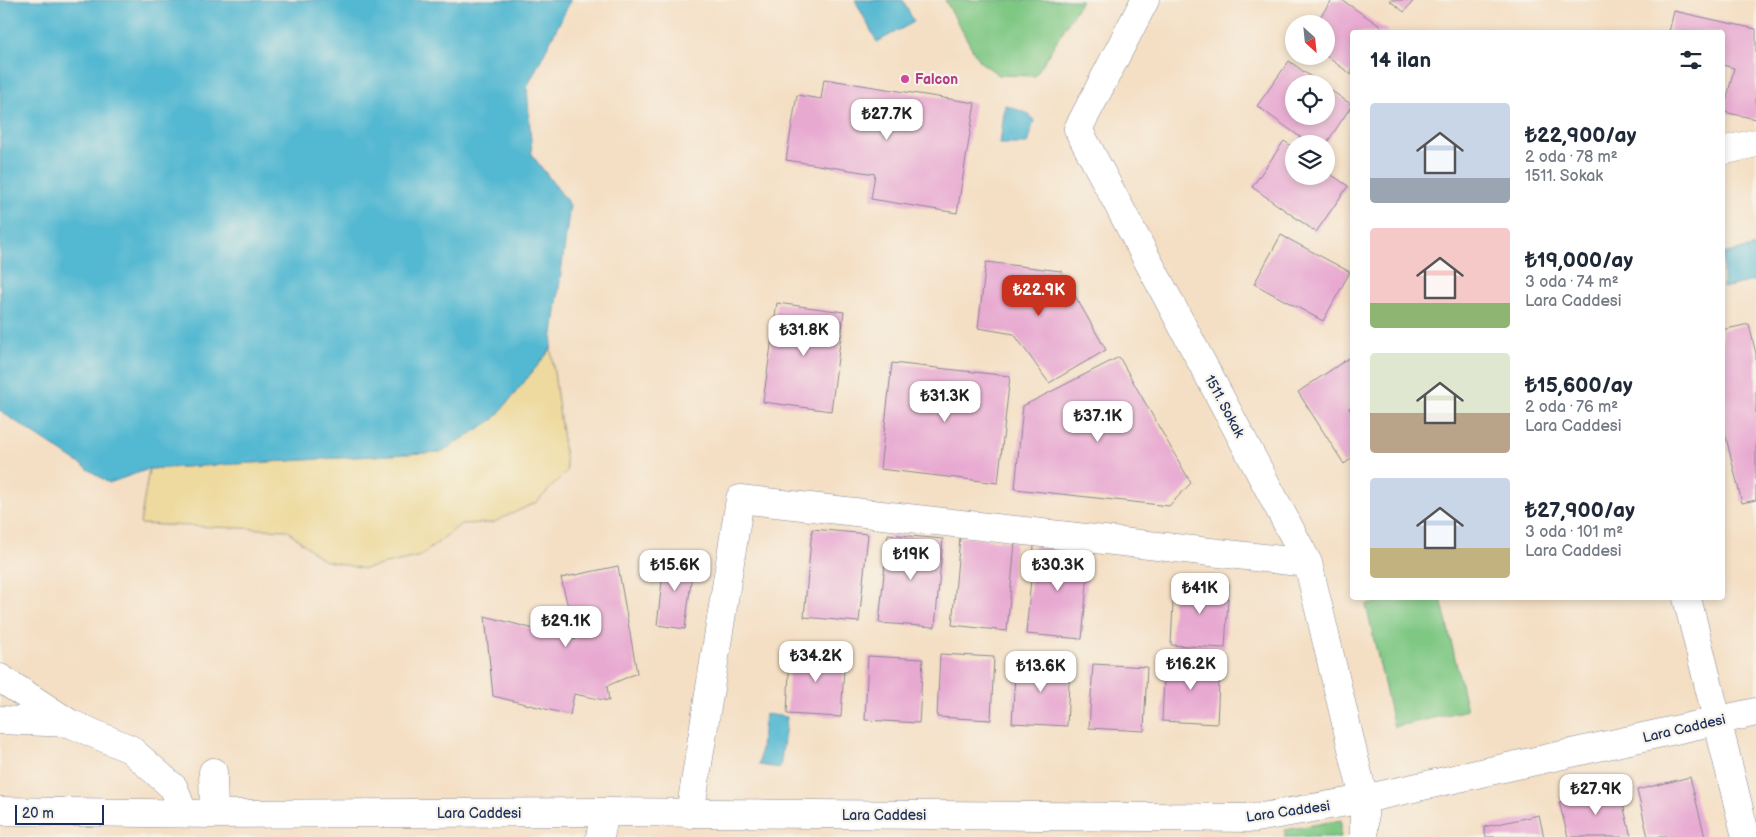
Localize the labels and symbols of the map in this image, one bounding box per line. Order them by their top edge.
north arrow [1285,15,1335,65]
place label: Falcon [915,71,958,88]
marker: Falcon [899,73,911,85]
pin: ₺27.7K [846,98,928,141]
pin: ₺22.9K [998,274,1080,317]
pin: ₺31.8K [763,314,845,357]
street label: 1511. Sokak [1201,372,1248,441]
pin: ₺31.3K [904,380,986,423]
pin: ₺37.1K [1057,400,1139,443]
pin: ₺19K [881,538,941,581]
pin: ₺15.6K [634,550,716,592]
pin: ₺30.3K [1017,550,1099,592]
pin: ₺41K [1170,572,1230,615]
pin: ₺29.1K [525,606,607,648]
pin: ₺34.2K [775,640,857,683]
pin: ₺16.2K [1150,648,1232,691]
pin: ₺13.6K [1000,650,1082,693]
street label: Lara Caddesi [1641,711,1727,746]
pin: ₺27.9K [1555,774,1637,816]
street label: Lara Caddesi [1245,797,1331,826]
scale bar [15,802,104,825]
street label: Lara Caddesi [437,805,521,822]
street label: Lara Caddesi [842,807,926,824]

